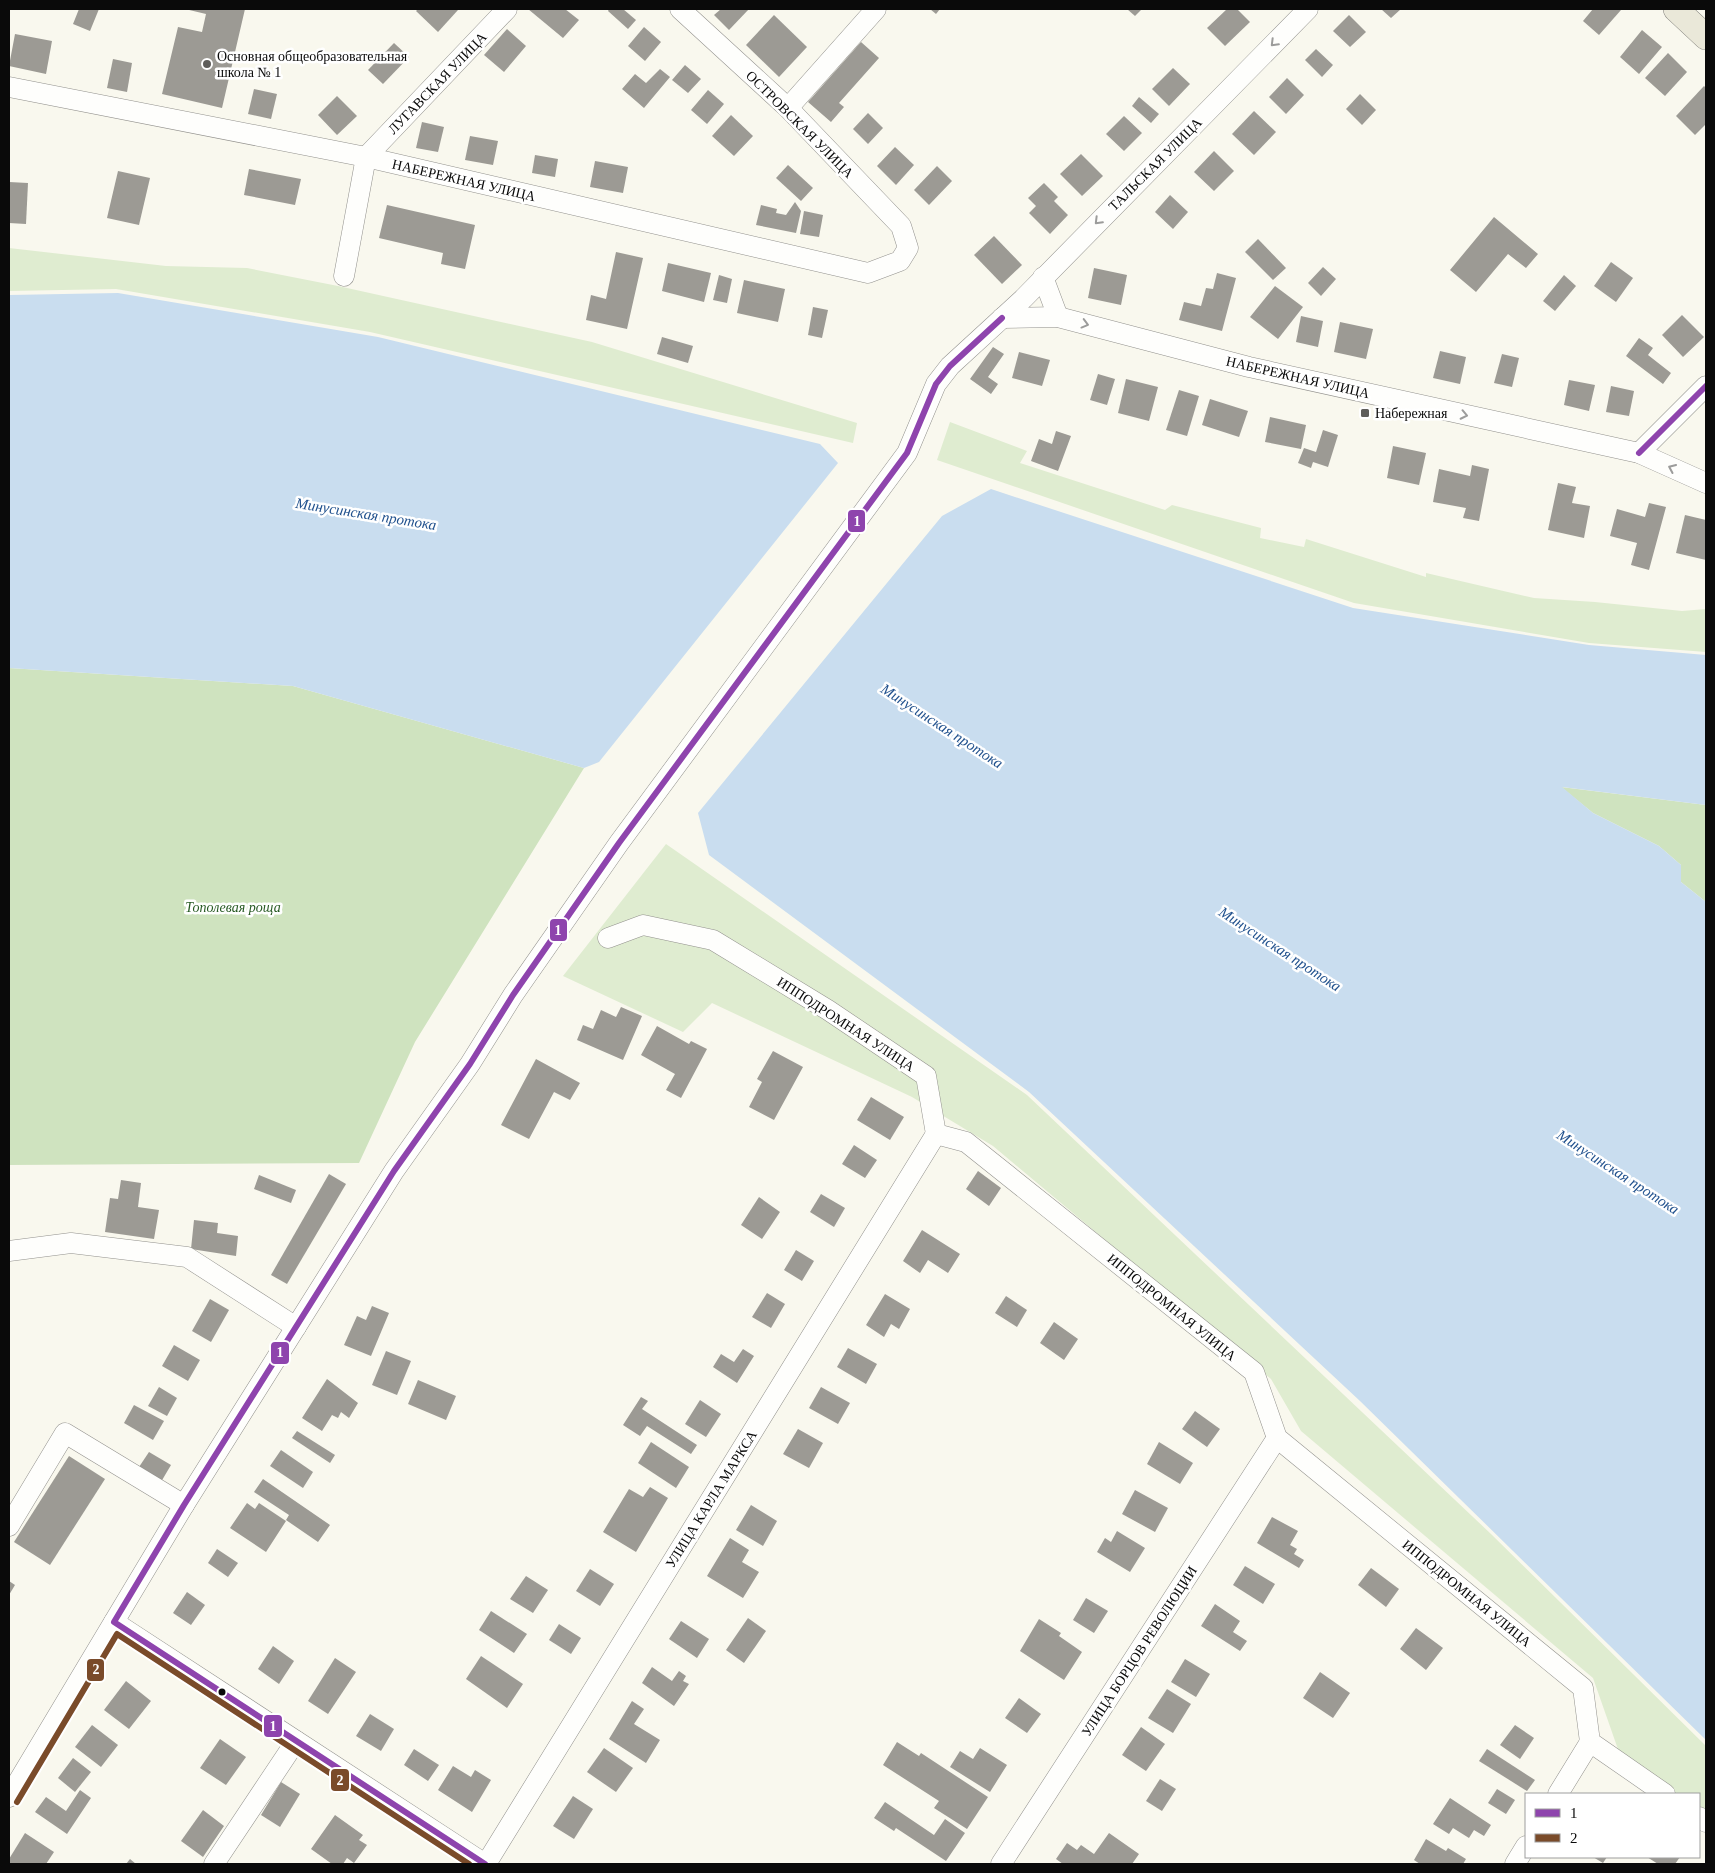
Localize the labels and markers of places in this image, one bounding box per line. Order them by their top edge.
place label: Основная общеобразовательная школа № 1 [217,49,408,80]
marker: Основная общеобразовательная школа № 1 [201,58,213,70]
place label: Набережная [1375,406,1448,421]
marker: Набережная [1359,407,1371,419]
unlabelled marker [217,1687,227,1697]

